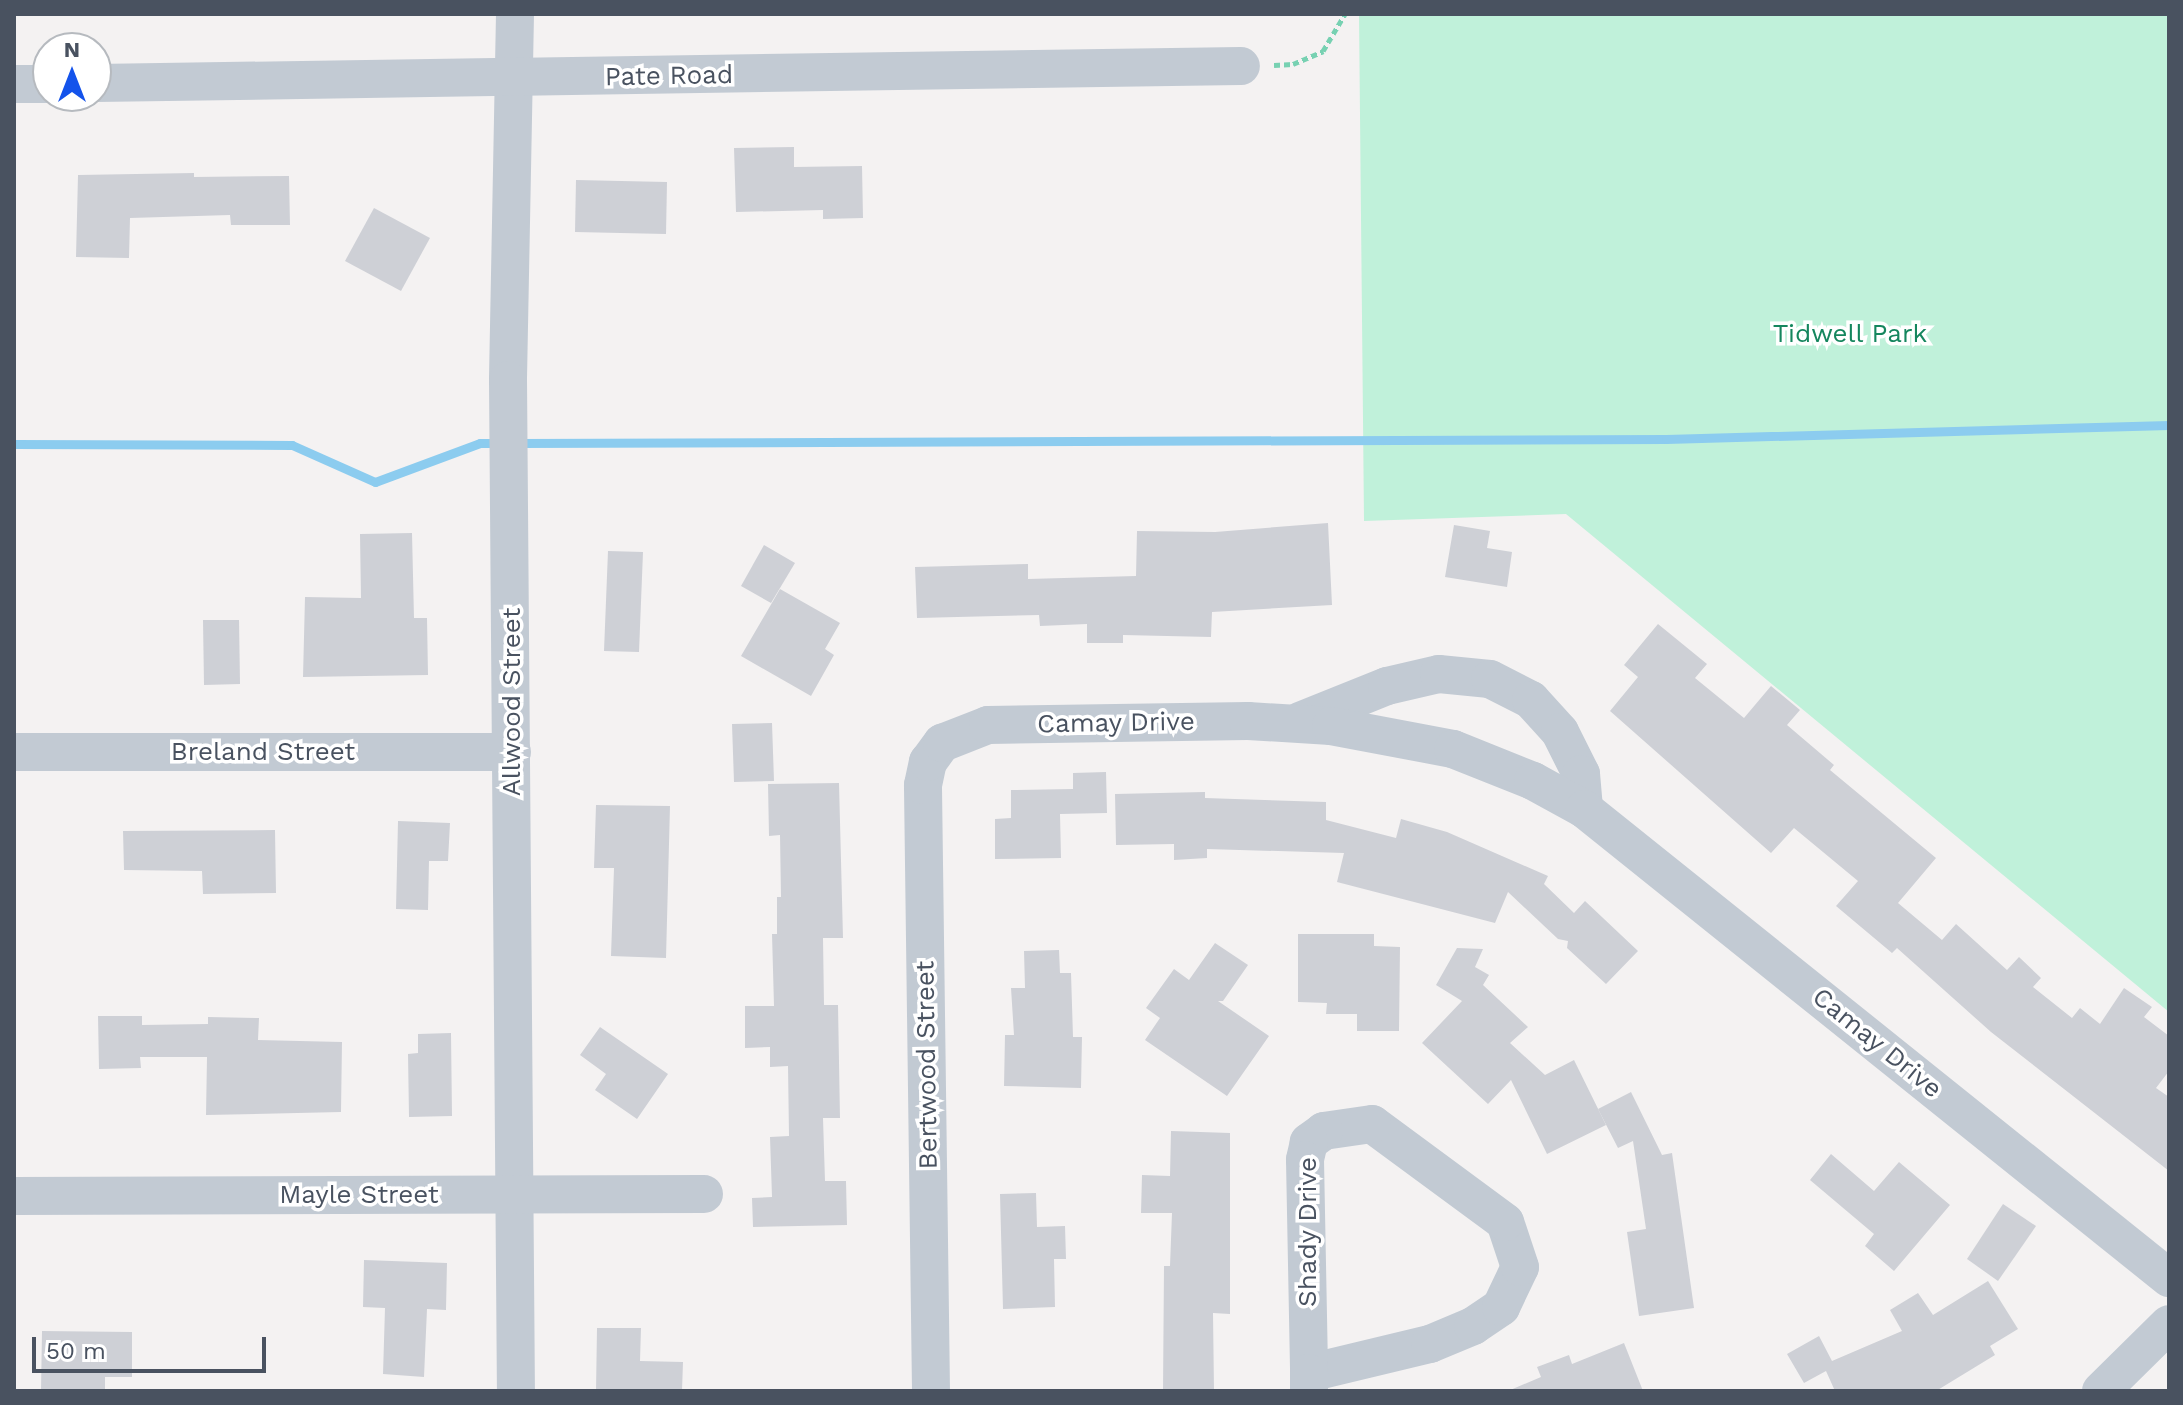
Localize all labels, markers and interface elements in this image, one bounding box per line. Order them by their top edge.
north arrow [32,32,112,112]
text: N [64,37,80,62]
street label: Pate Road [605,59,733,93]
park label: Tidwell Park [1772,318,1928,350]
street label: Allwood Street [496,608,528,796]
street label: Camay Drive [1037,706,1195,740]
street label: Breland Street [171,736,355,768]
street label: Bertwood Street [910,960,944,1170]
street label: Camay Drive [1806,981,1948,1105]
street label: Shady Drive [1292,1157,1324,1307]
street label: Mayle Street [279,1179,439,1211]
scale bar [36,1321,270,1371]
text: 50 m [46,1337,106,1365]

